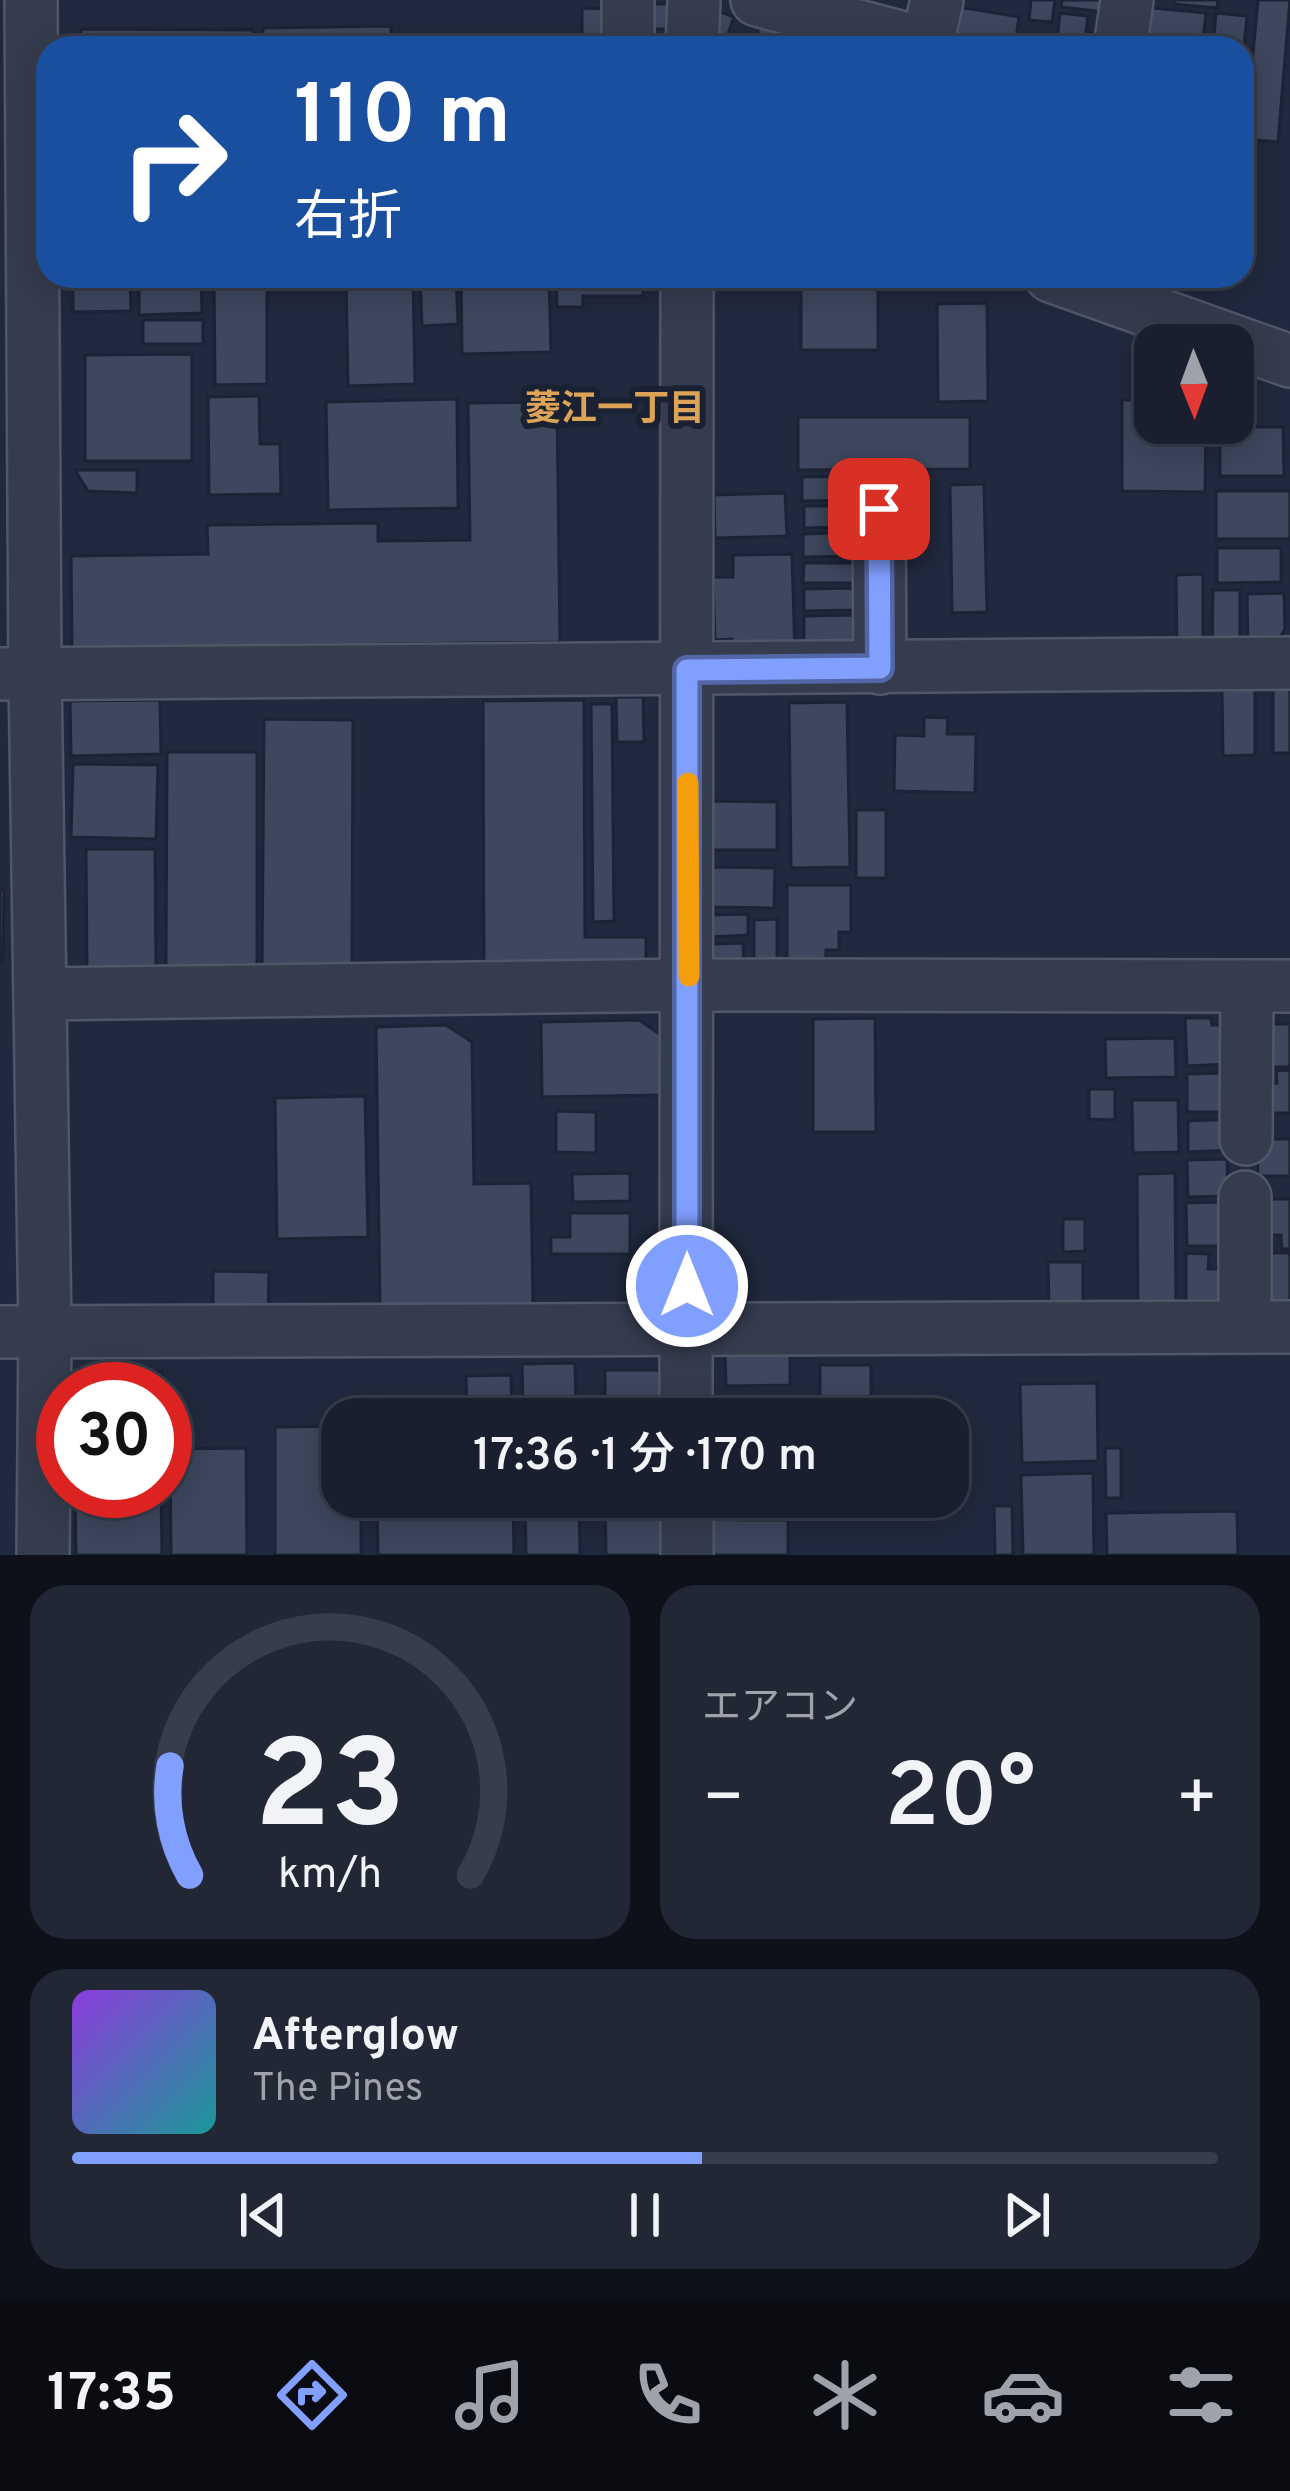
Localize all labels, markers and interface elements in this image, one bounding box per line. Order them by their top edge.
text: 110 m [294,67,511,173]
icon: right [96,84,252,240]
text: 右折 [294,186,402,255]
north arrow [1134,324,1254,444]
map controls [1134,324,1254,444]
district label: 菱江一丁目 [525,388,705,434]
pin [828,458,930,560]
icon: arrive [846,476,912,542]
position arrow [624,1223,750,1349]
speed limit sign: 30 [36,1362,192,1518]
text: 17:36 · 1 分 · 170 m [473,1429,817,1486]
text: エアコン [702,1685,858,1734]
text: 23 [254,1714,406,1872]
text: 20° [884,1745,1036,1858]
text: − [702,1760,745,1843]
text: + [1175,1760,1218,1843]
text: km/h [278,1849,382,1903]
text: Afterglow [252,2009,459,2066]
text: The Pines [252,2066,423,2115]
icon: previous [230,2182,296,2248]
icon: pause [612,2182,678,2248]
icon: next [994,2182,1060,2248]
icon: directions [270,2353,354,2437]
icon: music [448,2353,532,2437]
icon: phone [626,2353,710,2437]
icon: climate [803,2353,887,2437]
icon: car [981,2353,1065,2437]
icon: filters [1159,2353,1243,2437]
text: 17:35 [47,2361,176,2430]

